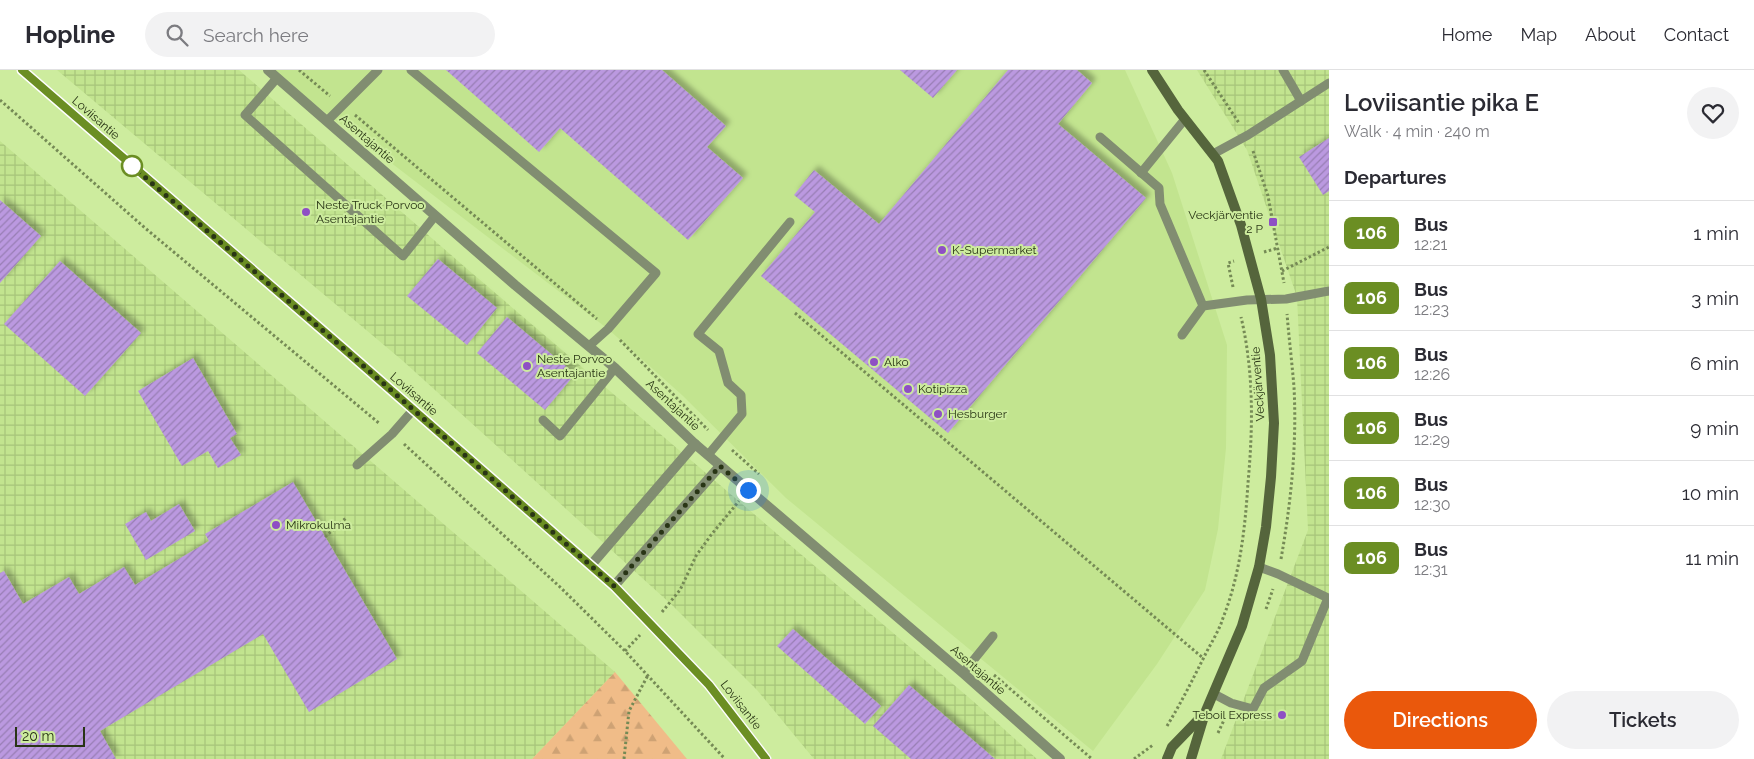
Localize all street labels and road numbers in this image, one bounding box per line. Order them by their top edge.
street label: Loviisantie [69,94,123,142]
street label: Asentajantie [337,111,397,167]
street label: Veckjärventie [1248,346,1268,422]
street label: Loviisantie [387,370,441,418]
street label: Asentajantie [643,377,703,433]
street label: Asentajantie [948,642,1008,698]
street label: Loviisantie [718,678,764,732]

